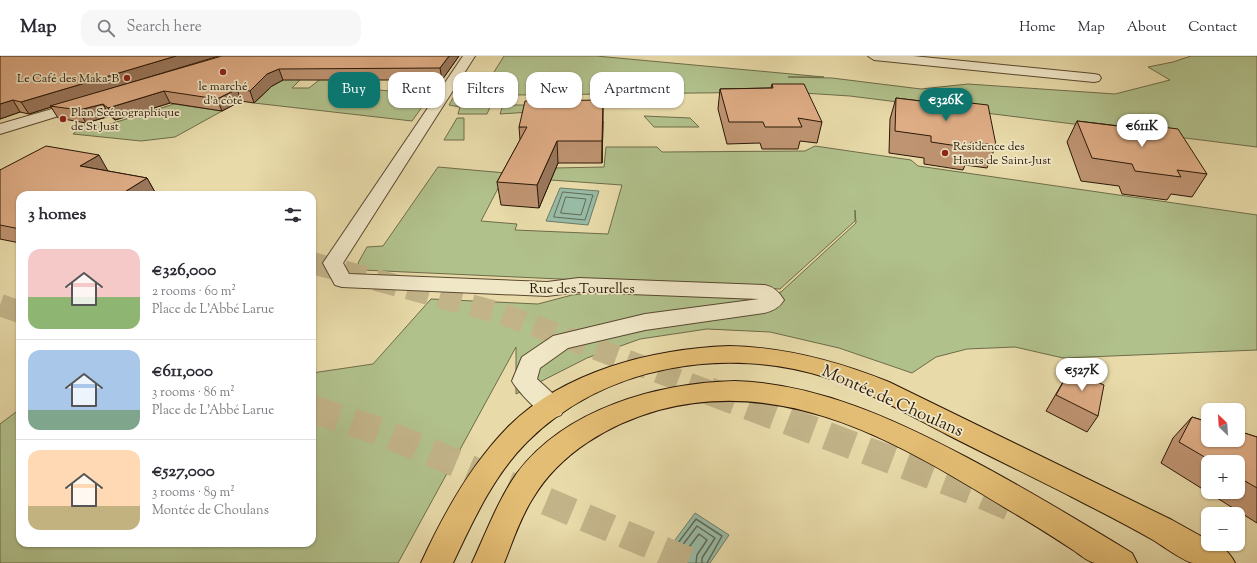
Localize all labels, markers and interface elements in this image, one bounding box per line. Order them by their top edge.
search box [81,10,361,46]
text: Map [20,14,57,41]
icon: search [95,17,117,39]
text: Search here [127,17,202,38]
text: Home [1019,18,1056,38]
text: Map [1078,18,1105,38]
text: About [1127,18,1166,38]
text: Contact [1188,18,1237,38]
marker: le marché d'à côté [218,67,228,77]
place label: Le Café des Maka-B [17,70,119,88]
chip: Buy [328,72,380,108]
chip: Rent [388,72,445,108]
chip: Filters [453,72,518,108]
chip: New [526,72,582,108]
chip: Apartment [590,72,684,108]
marker: Le Café des Maka-B [122,73,132,83]
place label: le marché d'à côté [198,78,248,110]
pin: €326K [918,88,974,122]
text: €326K [928,92,964,110]
place label: Plan Scénographique de St Just [71,104,180,136]
marker: Plan Scénographique de St Just [58,114,68,124]
pin: €611K [1114,114,1170,148]
text: €611K [1126,118,1158,136]
place label: Résidence des Hauts de Saint-Just [953,138,1051,170]
marker: Résidence des Hauts de Saint-Just [940,148,950,158]
text: 3 homes [28,203,86,227]
icon: filters [282,204,304,226]
text: €326,000 [152,259,216,283]
icon: home [60,265,108,313]
street label: Rue des Tourelles [529,280,635,300]
text: 2 rooms · 60 m² [152,283,236,301]
text: Place de L'Abbé Larue [152,301,274,319]
pin: €527K [1054,358,1110,392]
text: €611,000 [152,360,213,384]
street label: Montée de Choulans [818,360,967,444]
text: €527K [1065,362,1099,380]
icon: home [60,366,108,414]
text: 3 rooms · 86 m² [152,384,235,402]
text: Place de L'Abbé Larue [152,402,274,420]
north arrow [1201,403,1245,447]
map controls [1201,403,1245,551]
button: + [1201,455,1245,499]
text: €527,000 [152,460,215,484]
icon: home [60,466,108,514]
text: 3 rooms · 89 m² [152,484,235,502]
text: Montée de Choulans [152,502,269,520]
button: − [1201,507,1245,551]

